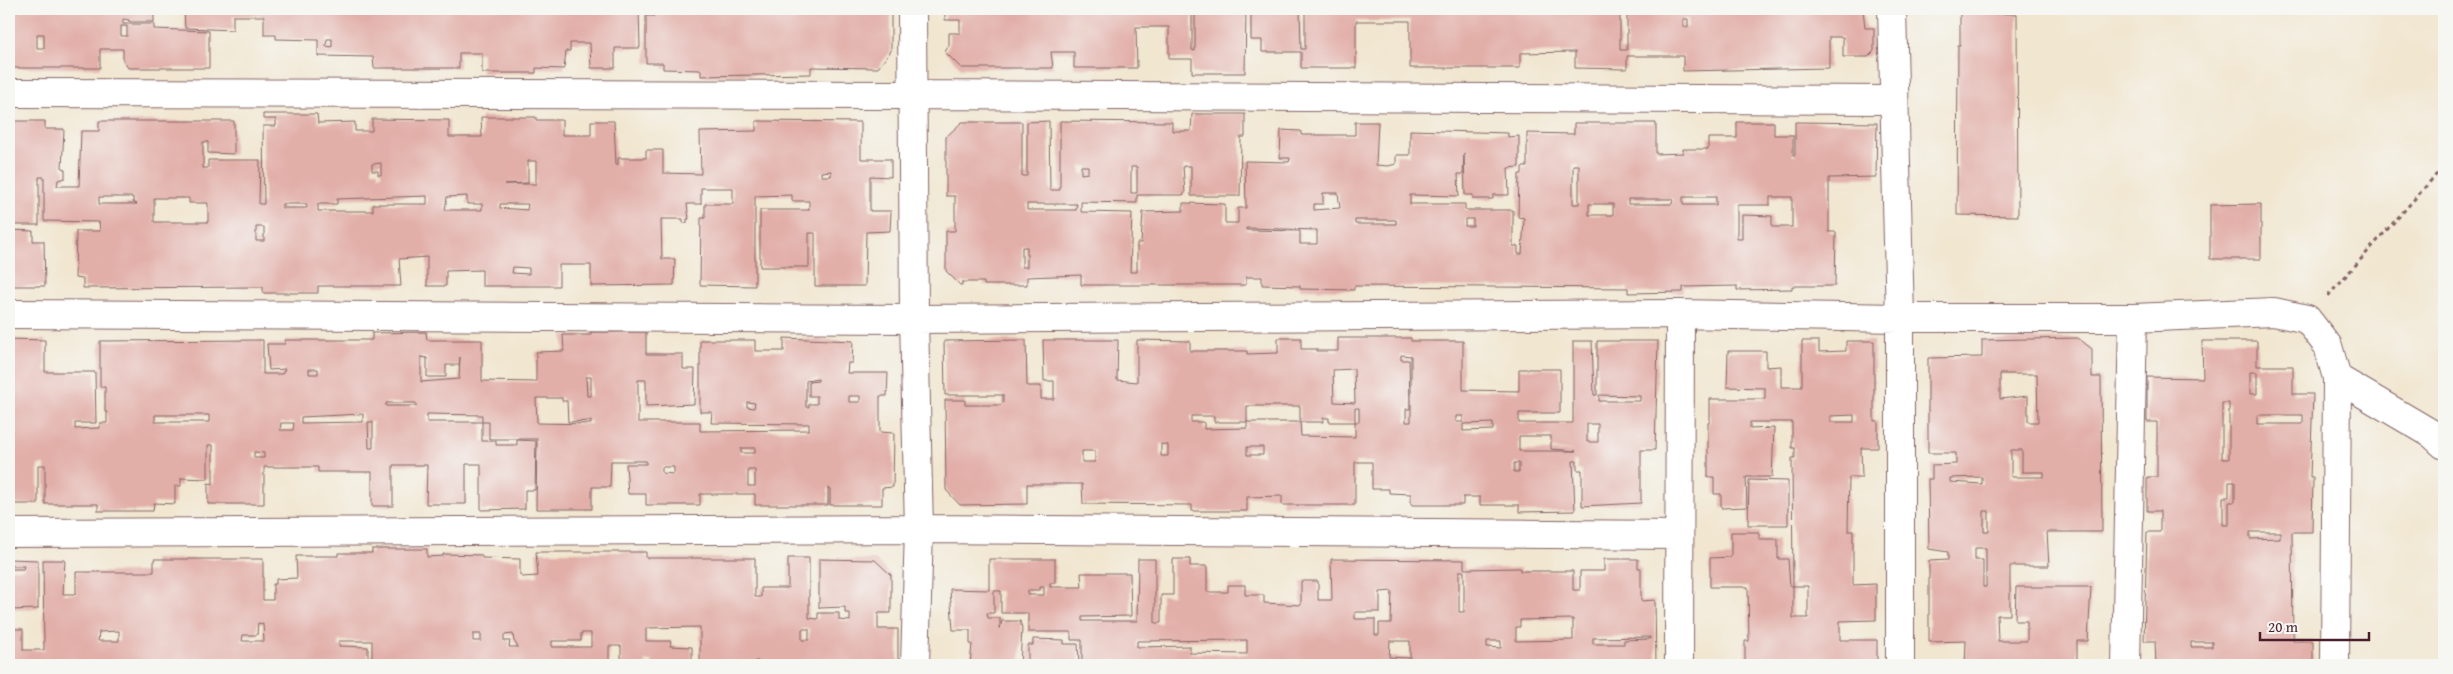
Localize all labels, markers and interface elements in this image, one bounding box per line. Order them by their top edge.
scale bar [2260,609,2369,641]
text: 20 m [2268,616,2299,637]

